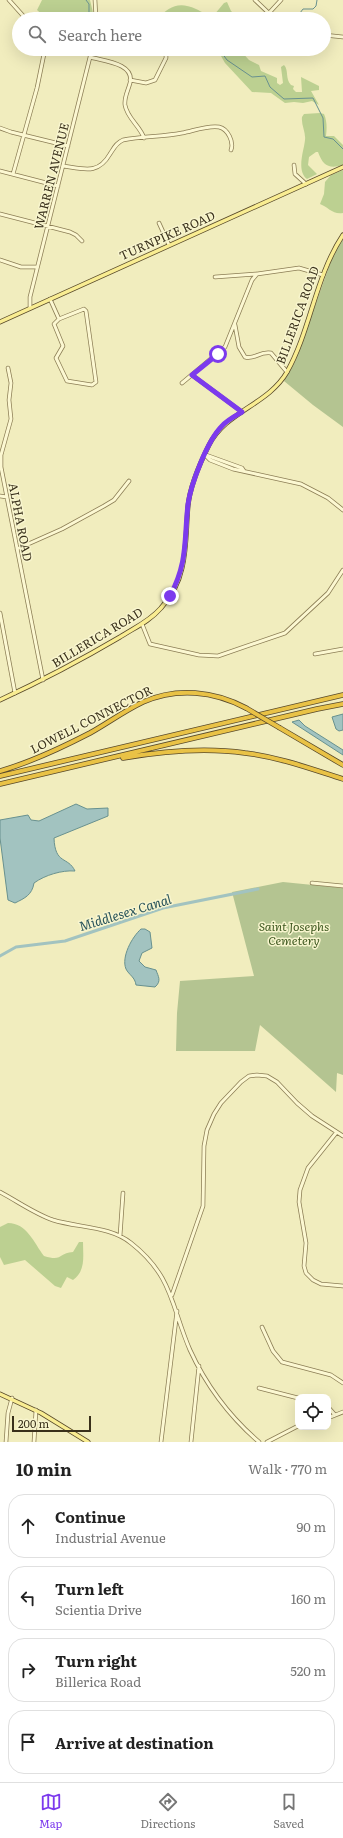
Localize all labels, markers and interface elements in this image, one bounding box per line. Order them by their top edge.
search box [12,12,331,56]
icon: search [26,23,48,45]
text: Search here [58,23,142,46]
street label: WARREN AVENUE [29,120,73,231]
street label: TURNPIKE ROAD [116,206,218,264]
street label: BILLERICA ROAD [271,263,323,367]
route start [209,345,227,363]
street label: ALPHA ROAD [5,481,37,563]
route end [161,587,179,605]
street label: BILLERICA ROAD [48,603,146,671]
street label: LOWELL CONNECTOR [27,680,155,758]
water label: Middlesex Canal [76,889,174,935]
park label: Saint Josephs Cemetery [259,917,329,949]
map controls [295,1394,331,1430]
button: locate [295,1394,331,1430]
scale bar [12,1414,91,1433]
text: 200 m [18,1415,49,1431]
text: 10 min [16,1456,72,1481]
text: Walk · 770 m [248,1459,327,1478]
text: Continue [55,1505,125,1528]
icon: ahead [17,1515,39,1537]
text: 90 m [296,1517,326,1536]
text: Industrial Avenue [55,1528,166,1547]
text: Turn left [55,1577,124,1600]
icon: left [17,1587,39,1609]
text: 160 m [291,1589,326,1608]
text: Scientia Drive [55,1600,142,1619]
text: Turn right [55,1649,137,1672]
icon: right [17,1659,39,1681]
text: 520 m [290,1661,326,1680]
text: Billerica Road [55,1672,141,1691]
icon: arrive [17,1731,39,1753]
text: Arrive at destination [55,1731,214,1754]
tab: Map [39,1791,62,1831]
tab: Directions [140,1791,195,1831]
tab: Saved [273,1791,304,1831]

